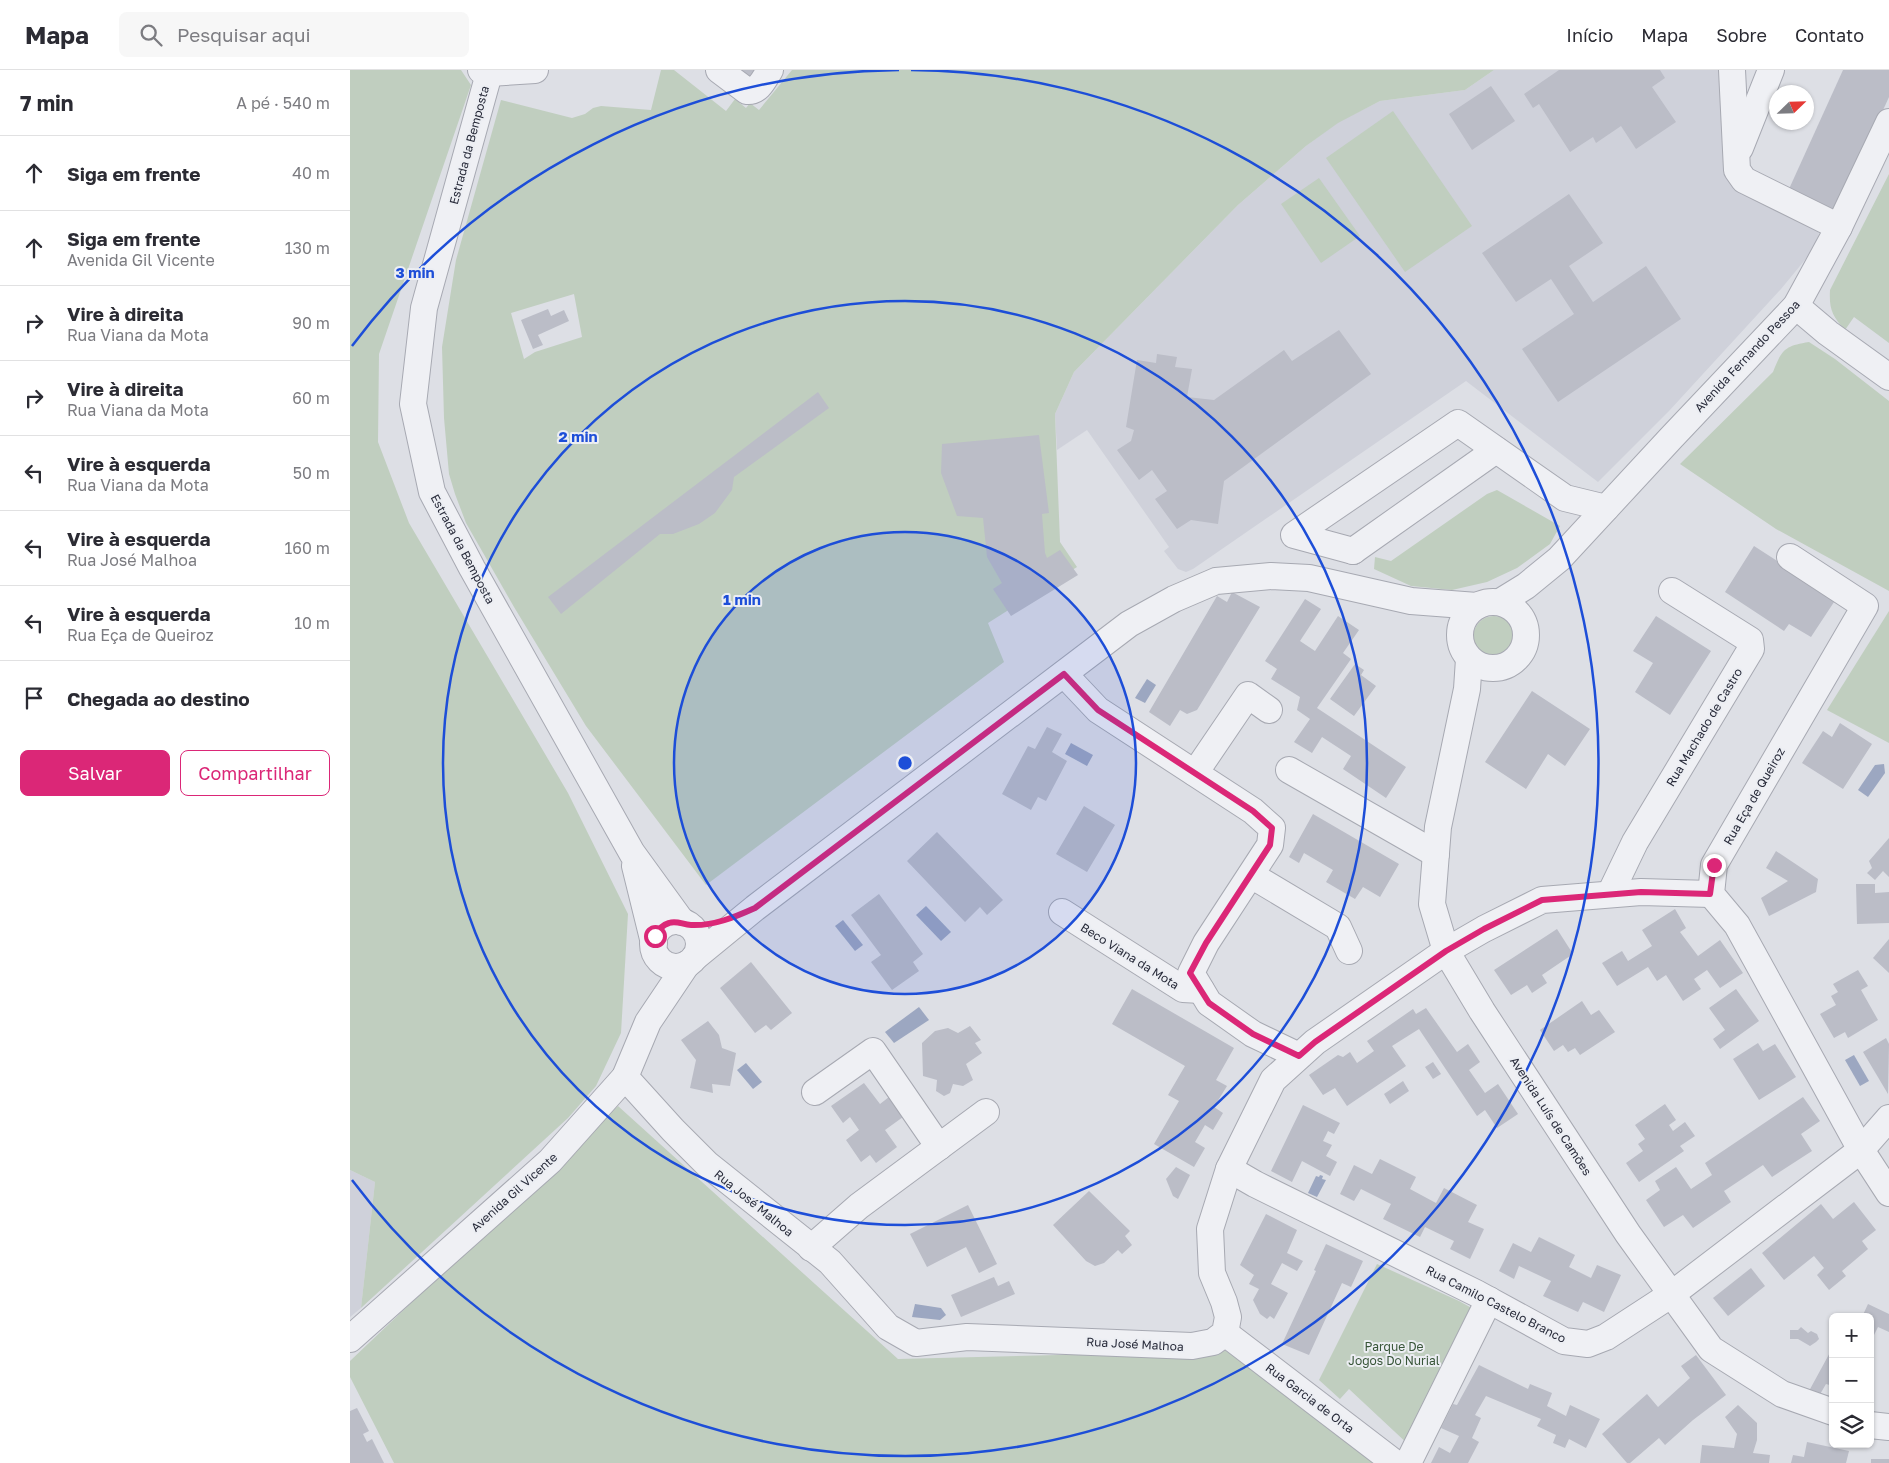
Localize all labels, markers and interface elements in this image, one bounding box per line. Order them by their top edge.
search box [119,12,469,57]
text: Mapa [25,20,89,49]
icon: search [137,21,165,49]
text: Pesquisar aqui [177,23,311,46]
text: Início [1566,24,1613,46]
text: Mapa [1641,24,1688,46]
text: Sobre [1716,24,1767,46]
text: Contato [1795,24,1864,46]
street label: Estrada da Bemposta [446,84,492,206]
north arrow [1769,85,1814,130]
text: 7 min [20,90,74,116]
text: A pé · 540 m [236,93,330,113]
icon: ahead [20,159,48,187]
text: Siga em frente [67,162,201,185]
text: 40 m [292,163,330,183]
text: Siga em frente [67,227,201,250]
icon: ahead [20,234,48,262]
text: 130 m [285,238,330,258]
text: Avenida Gil Vicente [67,250,215,270]
text: 3 min [395,263,435,281]
street label: Avenida Fernando Pessoa [1691,297,1803,415]
text: Vire à direita [67,302,184,325]
icon: right [20,309,48,337]
text: 90 m [292,313,330,333]
text: Rua Viana da Mota [67,325,209,345]
text: Vire à direita [67,377,184,400]
icon: right [20,384,48,412]
text: 60 m [292,388,330,408]
text: Rua Viana da Mota [67,400,209,420]
text: 2 min [558,427,598,445]
text: Vire à esquerda [67,452,210,475]
icon: left [20,459,48,487]
text: 50 m [293,463,330,483]
text: Rua Viana da Mota [67,475,209,495]
street label: Estrada da Bemposta [428,491,498,607]
text: Vire à esquerda [67,527,210,550]
icon: left [20,534,48,562]
text: 160 m [284,538,330,558]
text: Rua José Malhoa [67,550,197,570]
text: 1 min [723,590,761,608]
text: Vire à esquerda [67,602,210,625]
icon: left [20,609,48,637]
text: 10 m [294,613,330,633]
text: Rua Eça de Queiroz [67,625,214,645]
street label: Rua Machado de Castro [1663,665,1745,789]
icon: arrive [20,684,48,712]
text: Chegada ao destino [67,687,250,710]
street label: Rua Eça de Queiroz [1720,745,1788,847]
button: Salvar [20,750,170,796]
button: Compartilhar [180,750,330,796]
centre of rings [896,754,914,772]
route end [1703,854,1726,877]
street label: Beco Viana da Mota [1078,920,1182,992]
route start [644,925,667,948]
street label: Avenida Luís de Camões [1507,1054,1595,1178]
street label: Avenida Gil Vicente [468,1149,560,1235]
street label: Rua José Malhoa [711,1167,797,1239]
street label: Rua Camilo Castelo Branco [1423,1262,1569,1346]
map controls [1829,1313,1874,1448]
button: + [1829,1313,1874,1358]
street label: Rua José Malhoa [1086,1334,1184,1354]
park label: Parque De Jogos Do Nurial [1348,1339,1440,1368]
button: − [1829,1358,1874,1403]
street label: Rua Garcia de Orta [1263,1360,1357,1436]
button: layers [1829,1403,1874,1448]

